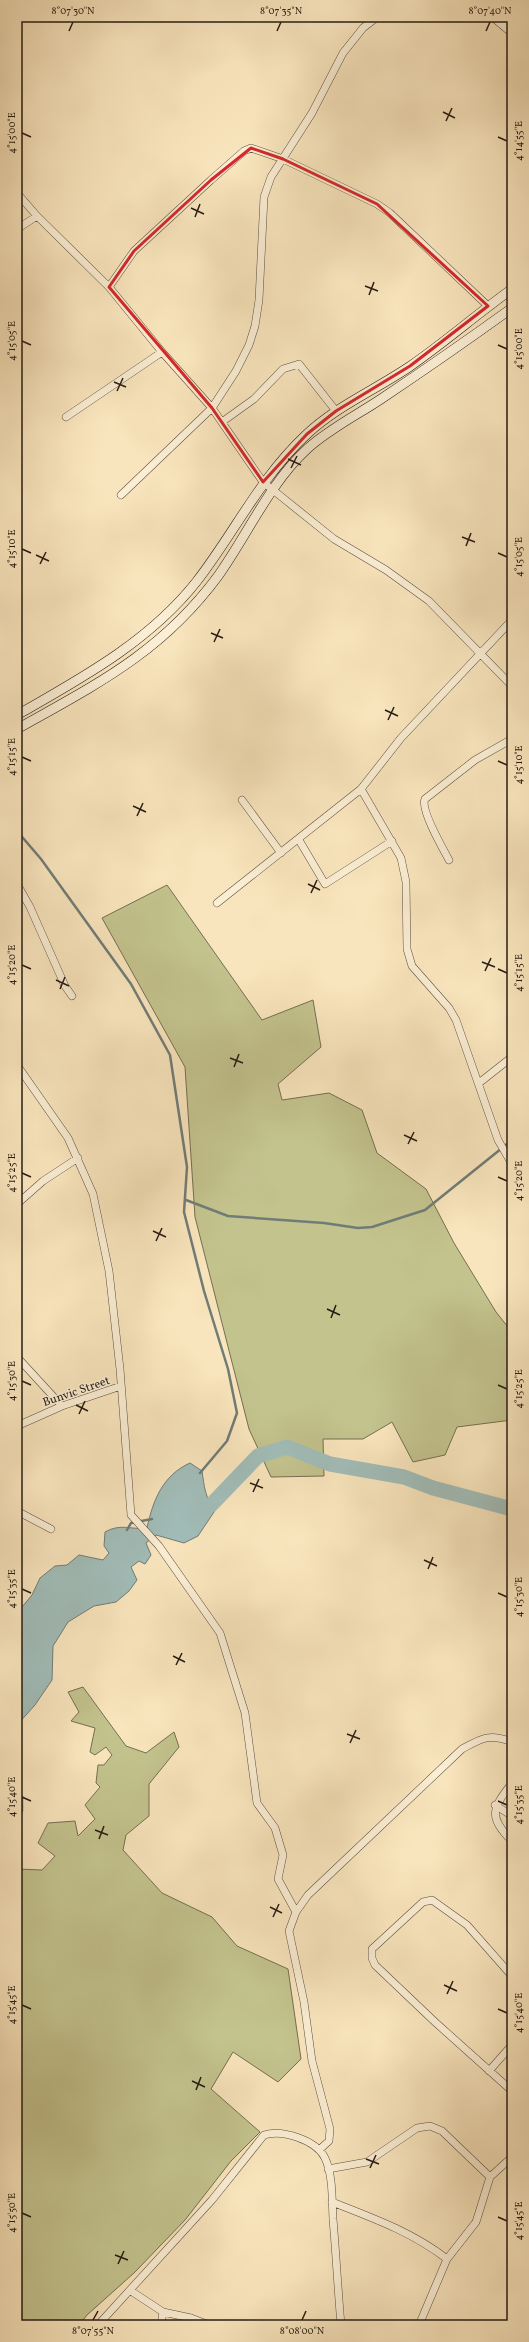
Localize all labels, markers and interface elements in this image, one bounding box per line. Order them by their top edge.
text: 8°07'30"N [51,4,95,18]
text: 8°07'35"N [260,4,303,18]
text: 8°07'40"N [468,4,512,18]
text: 4°15'00"E [5,112,19,154]
text: 4°14'55"E [512,121,526,161]
text: 4°15'05"E [5,321,19,361]
text: 4°15'00"E [512,328,526,370]
text: 4°15'10"E [5,529,19,569]
text: 4°15'05"E [512,537,526,577]
text: 4°15'15"E [5,738,19,776]
text: 4°15'10"E [512,745,526,785]
text: 4°15'20"E [5,945,19,985]
text: 4°15'15"E [512,954,526,992]
text: 4°15'25"E [5,1153,19,1193]
text: 4°15'20"E [512,1161,526,1201]
text: 4°15'30"E [5,1361,19,1401]
text: 4°15'25"E [512,1369,526,1409]
street label: Bunvic Street [41,1373,112,1411]
text: 4°15'35"E [5,1569,19,1609]
text: 4°15'30"E [512,1577,526,1617]
text: 4°15'40"E [5,1777,19,1817]
text: 4°15'35"E [512,1785,526,1825]
text: 4°15'45"E [5,1985,19,2025]
text: 4°15'40"E [512,1993,526,2033]
text: 4°15'50"E [5,2193,19,2233]
text: 4°15'45"E [512,2201,526,2241]
text: 8°07'55"N [72,2324,115,2338]
text: 8°08'00"N [280,2324,325,2338]

